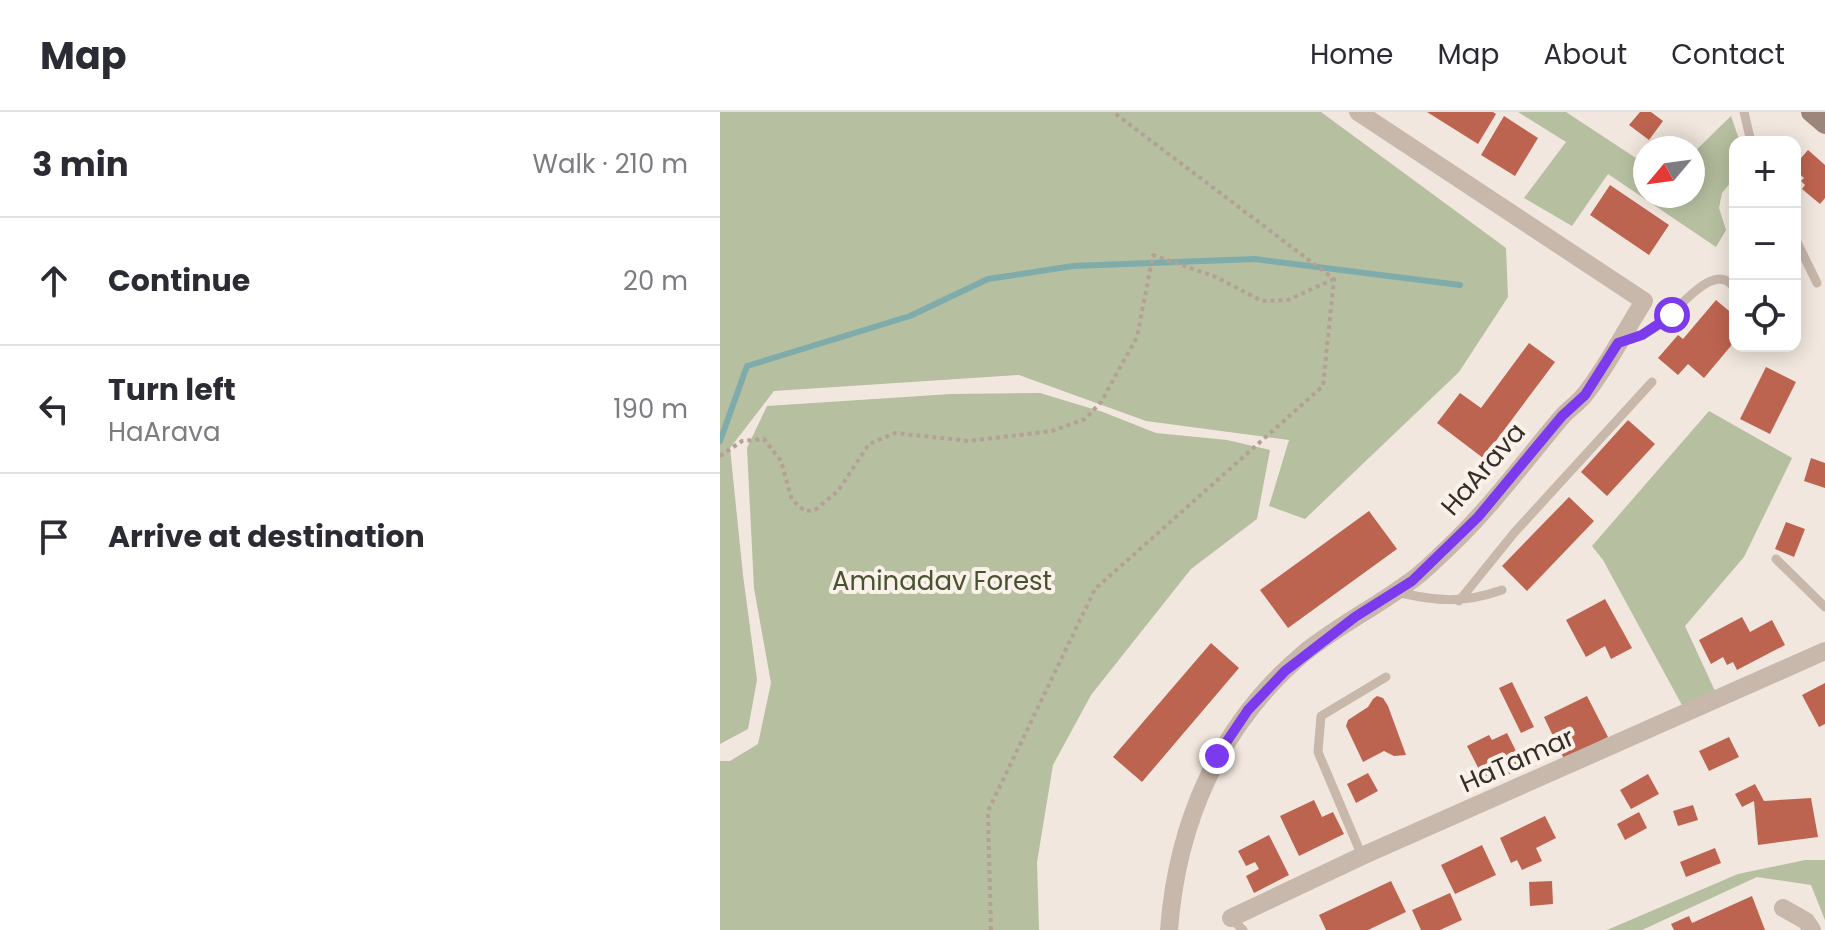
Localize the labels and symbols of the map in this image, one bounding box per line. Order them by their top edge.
north arrow [1633,136,1705,208]
route start [1654,297,1690,333]
street label: HaArava [1433,415,1533,523]
park label: Aminadav Forest [832,563,1052,599]
street label: HaTamar [1454,719,1580,801]
route end [1199,738,1235,774]

